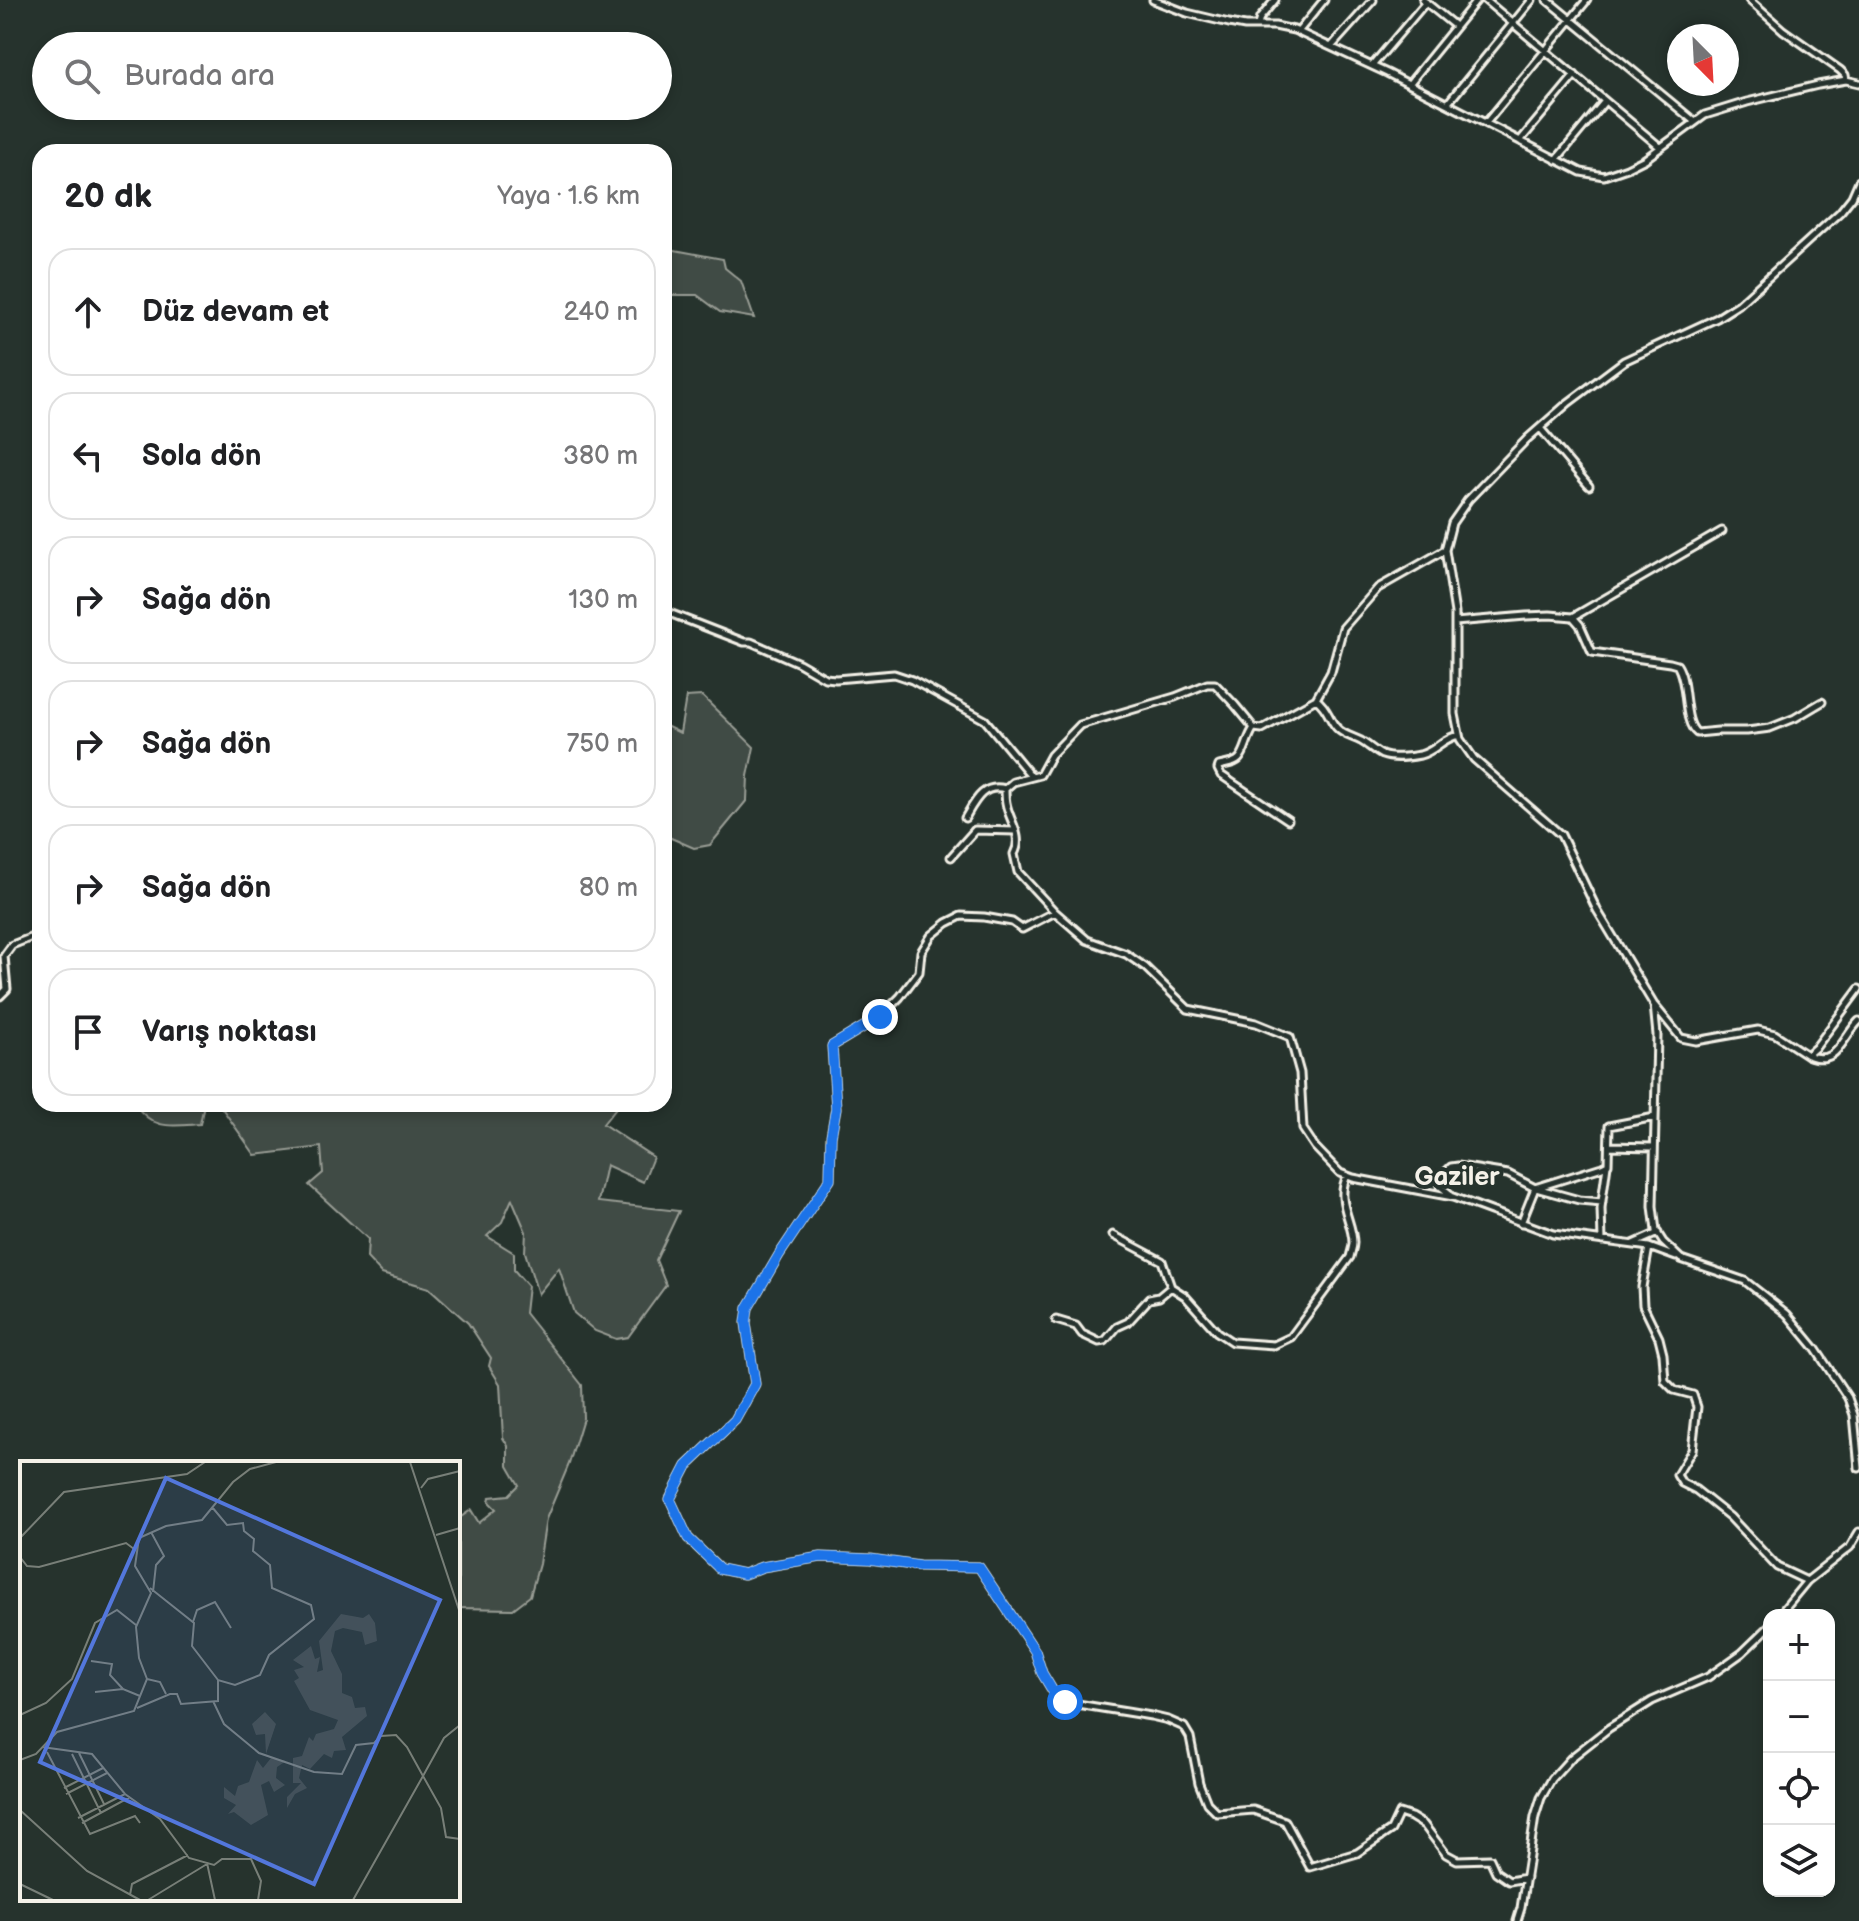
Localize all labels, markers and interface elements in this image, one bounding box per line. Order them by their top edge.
north arrow [1667,24,1739,96]
search box [32,32,672,120]
icon: search [60,54,104,98]
text: Burada ara [124,58,275,94]
text: 20 dk [64,176,152,217]
text: Yaya · 1.6 km [497,181,640,212]
icon: ahead [66,290,110,334]
text: Düz devam et [142,294,329,330]
text: 240 m [563,297,638,328]
icon: left [66,434,110,478]
text: Sola dön [142,438,262,474]
text: 380 m [563,441,638,472]
icon: right [66,578,110,622]
text: Sağa dön [142,582,271,618]
text: 130 m [568,585,638,616]
icon: right [66,722,110,766]
text: Sağa dön [142,726,271,762]
text: 750 m [567,729,638,760]
icon: right [66,866,110,910]
text: Sağa dön [142,870,271,906]
text: 80 m [579,873,638,904]
route end [862,999,898,1035]
icon: arrive [66,1010,110,1054]
text: Varış noktası [142,1014,317,1050]
district label: Gaziler [1414,1162,1500,1193]
inset map [20,1461,460,1901]
map controls [1763,1609,1835,1897]
button: + [1763,1609,1835,1681]
button: − [1763,1681,1835,1753]
route start [1047,1684,1083,1720]
button: locate [1763,1753,1835,1825]
button: layers [1763,1825,1835,1897]

